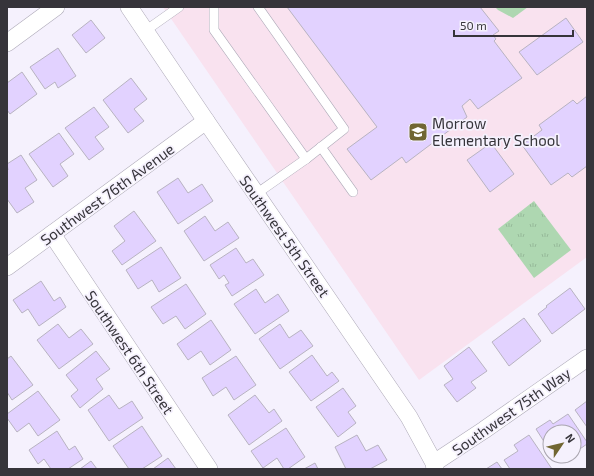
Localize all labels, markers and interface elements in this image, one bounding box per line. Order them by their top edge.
scale bar [454,12,573,38]
text: 50 m [460,18,487,32]
place label: Morrow Elementary School [432,114,560,149]
school or university icon: Morrow Elementary School [407,121,429,143]
street label: Southwest 76th Avenue [37,139,177,249]
street label: Southwest 5th Street [236,172,334,301]
street label: Southwest 6th Street [82,287,178,417]
street label: Southwest 75th Way [448,363,574,459]
north arrow [542,424,582,464]
text: N [563,431,578,445]

